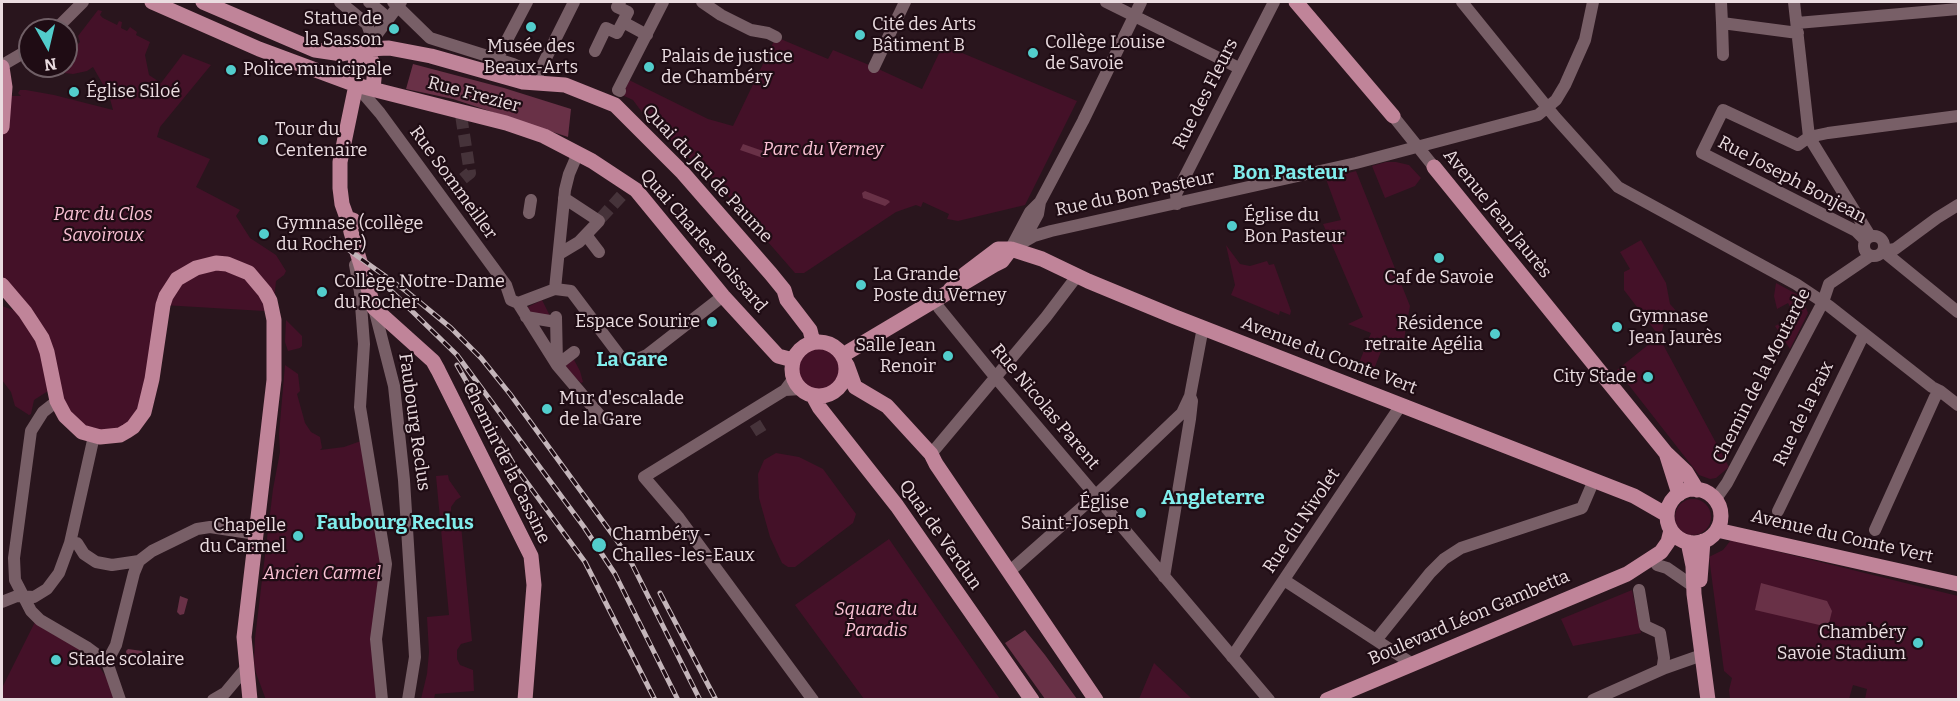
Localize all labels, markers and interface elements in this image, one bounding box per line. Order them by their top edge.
place label: Statue de la Sasson [304,8,382,50]
place label: Cité des Arts Bâtiment B [872,14,976,57]
north arrow [18,18,78,78]
marker: Musée des Beaux-Arts [524,20,538,34]
marker: Statue de la Sasson [387,22,401,36]
marker: Cité des Arts Bâtiment B [853,28,867,42]
place label: Collège Louise de Savoie [1045,32,1165,74]
street label: Rue des Fleurs [1169,35,1243,153]
place label: Musée des Beaux-Arts [484,36,578,78]
place label: Palais de justice de Chambéry [661,46,793,88]
marker: Collège Louise de Savoie [1026,46,1040,60]
text: N [43,54,58,75]
place label: Police municipale [243,59,392,81]
marker: Palais de justice de Chambéry [642,60,656,74]
marker: Police municipale [224,63,238,77]
street label: Rue Frezier [425,72,523,118]
place label: Église Siloé [86,81,180,103]
marker: Église Siloé [67,85,81,99]
street label: Quai du Jeu de Paume [637,100,777,248]
place label: Tour du Centenaire [275,119,367,162]
street label: Rue Sommeiller [405,122,501,244]
street label: Rue Joseph Bonjean [1714,132,1870,228]
marker: Tour du Centenaire [256,133,270,147]
park label: Parc du Verney [763,139,883,161]
street label: Avenue Jean Jaurès [1438,145,1556,283]
district label: Bon Pasteur [1233,161,1347,185]
street label: Quai Charles Roissard [635,165,771,317]
street label: Rue du Bon Pasteur [1053,167,1217,221]
park label: Parc du Clos Savoiroux [54,204,152,246]
place label: Église du Bon Pasteur [1244,205,1345,248]
place label: Gymnase (collège du Rocher) [276,213,423,256]
marker: Église du Bon Pasteur [1225,219,1239,233]
marker: Gymnase (collège du Rocher) [257,227,271,241]
marker: Caf de Savoie [1432,251,1446,265]
place label: La Grande Poste du Verney [873,264,1007,306]
place label: Caf de Savoie [1384,267,1494,289]
place label: Collège Notre-Dame du Rocher [334,271,505,314]
marker: La Grande Poste du Verney [854,278,868,292]
marker: Collège Notre-Dame du Rocher [315,285,329,299]
street label: Chemin de la Moutarde [1708,285,1816,467]
place label: Gymnase Jean Jaurès [1629,306,1722,348]
place label: Espace Sourire [575,311,700,333]
street label: Avenue du Comte Vert [1238,313,1420,399]
place label: Résidence retraite Agélia [1365,313,1483,356]
marker: Espace Sourire [705,315,719,329]
marker: Gymnase Jean Jaurès [1610,320,1624,334]
marker: Résidence retraite Agélia [1488,327,1502,341]
place label: Salle Jean Renoir [855,335,936,378]
street label: Rue Nicolas Parent [986,340,1104,474]
district label: La Gare [596,348,668,372]
marker: Salle Jean Renoir [941,349,955,363]
street label: Faubourg Reclus [394,352,434,492]
street label: Rue de la Paix [1769,358,1839,470]
place label: City Stade [1553,366,1636,388]
marker: City Stade [1641,370,1655,384]
street label: Chemin de la Cassine [457,379,555,547]
place label: Mur d'escalade de la Gare [559,388,684,430]
marker: Mur d'escalade de la Gare [540,402,554,416]
street label: Rue du Nivolet [1259,464,1345,578]
street label: Quai de Verdun [894,476,986,594]
district label: Angleterre [1161,486,1265,510]
place label: Église Saint-Joseph [1021,492,1129,534]
marker: Église Saint-Joseph [1134,506,1148,520]
street label: Avenue du Comte Vert [1749,506,1935,568]
district label: Faubourg Reclus [316,511,474,535]
place label: Chapelle du Carmel [200,515,286,558]
place label: Chambéry - Challes-les-Eaux [612,524,755,566]
marker: Chapelle du Carmel [291,529,305,543]
marker: Chambéry - Challes-les-Eaux [590,536,608,554]
park label: Ancien Carmel [263,563,381,585]
street label: Boulevard Léon Gambetta [1365,566,1573,670]
park label: Square du Paradis [835,599,917,642]
place label: Chambéry Savoie Stadium [1777,622,1906,664]
marker: Chambéry Savoie Stadium [1911,636,1925,650]
place label: Stade scolaire [68,649,184,671]
marker: Stade scolaire [49,653,63,667]

